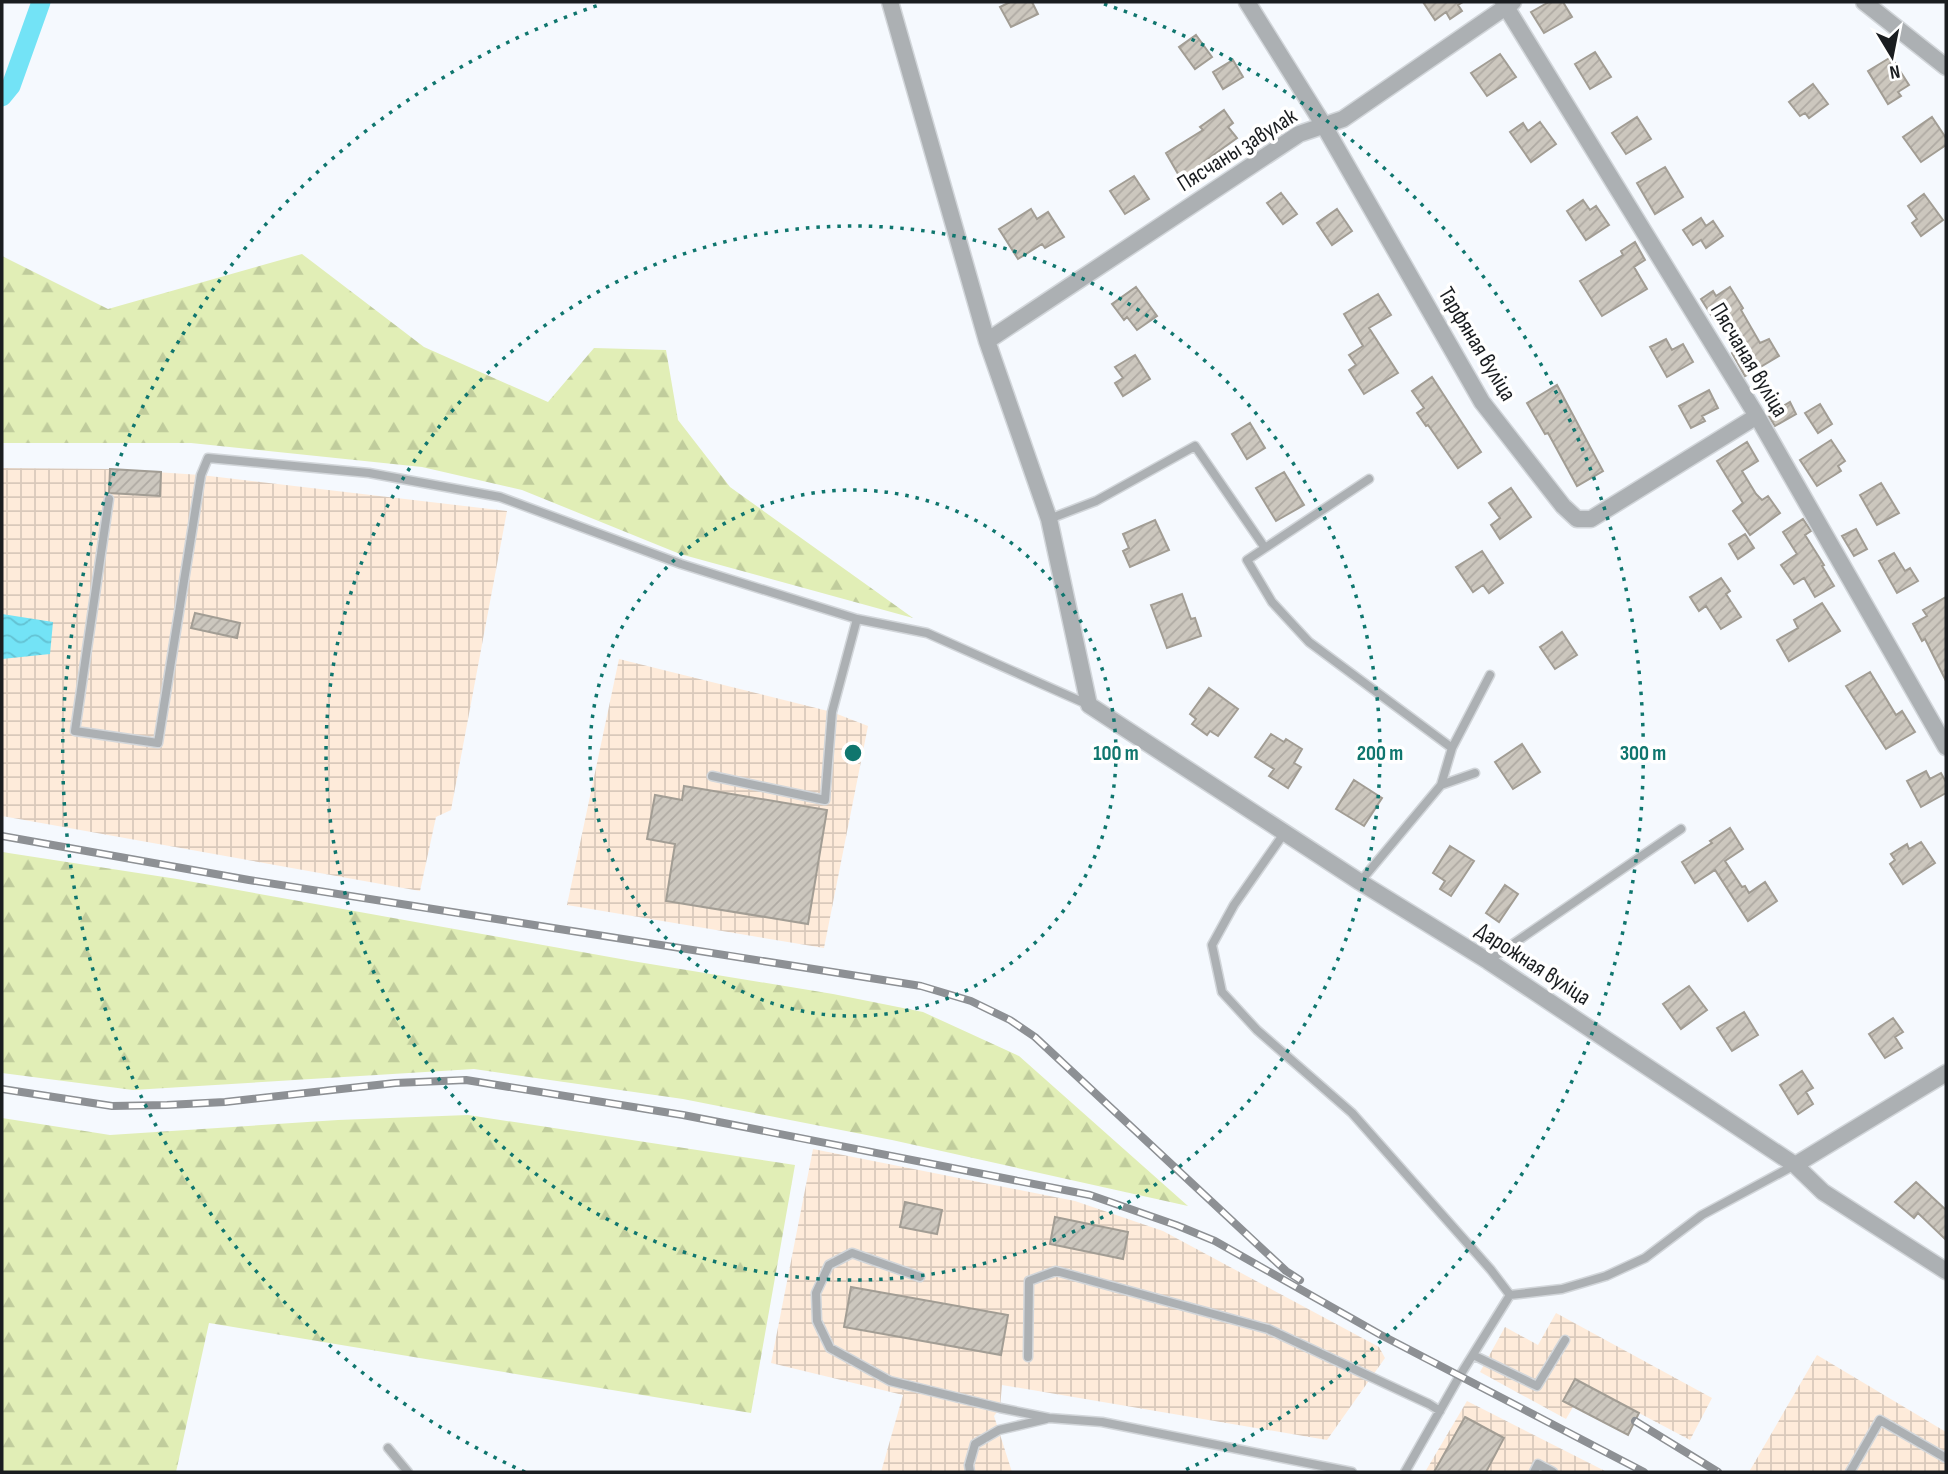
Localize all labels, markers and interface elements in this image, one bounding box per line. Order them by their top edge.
north arrow [1857,21,1927,91]
text: N [1888,59,1902,83]
street label: Пясчаны завулак [1172,102,1302,198]
street label: Тарфяная вуліца [1432,282,1522,406]
street label: Пясчаная вуліца [1704,298,1794,422]
centre of rings [841,741,865,765]
text: 100 m [1093,741,1139,766]
text: 200 m [1357,741,1403,766]
text: 300 m [1620,741,1666,766]
street label: Дарожная вуліца [1470,916,1596,1012]

